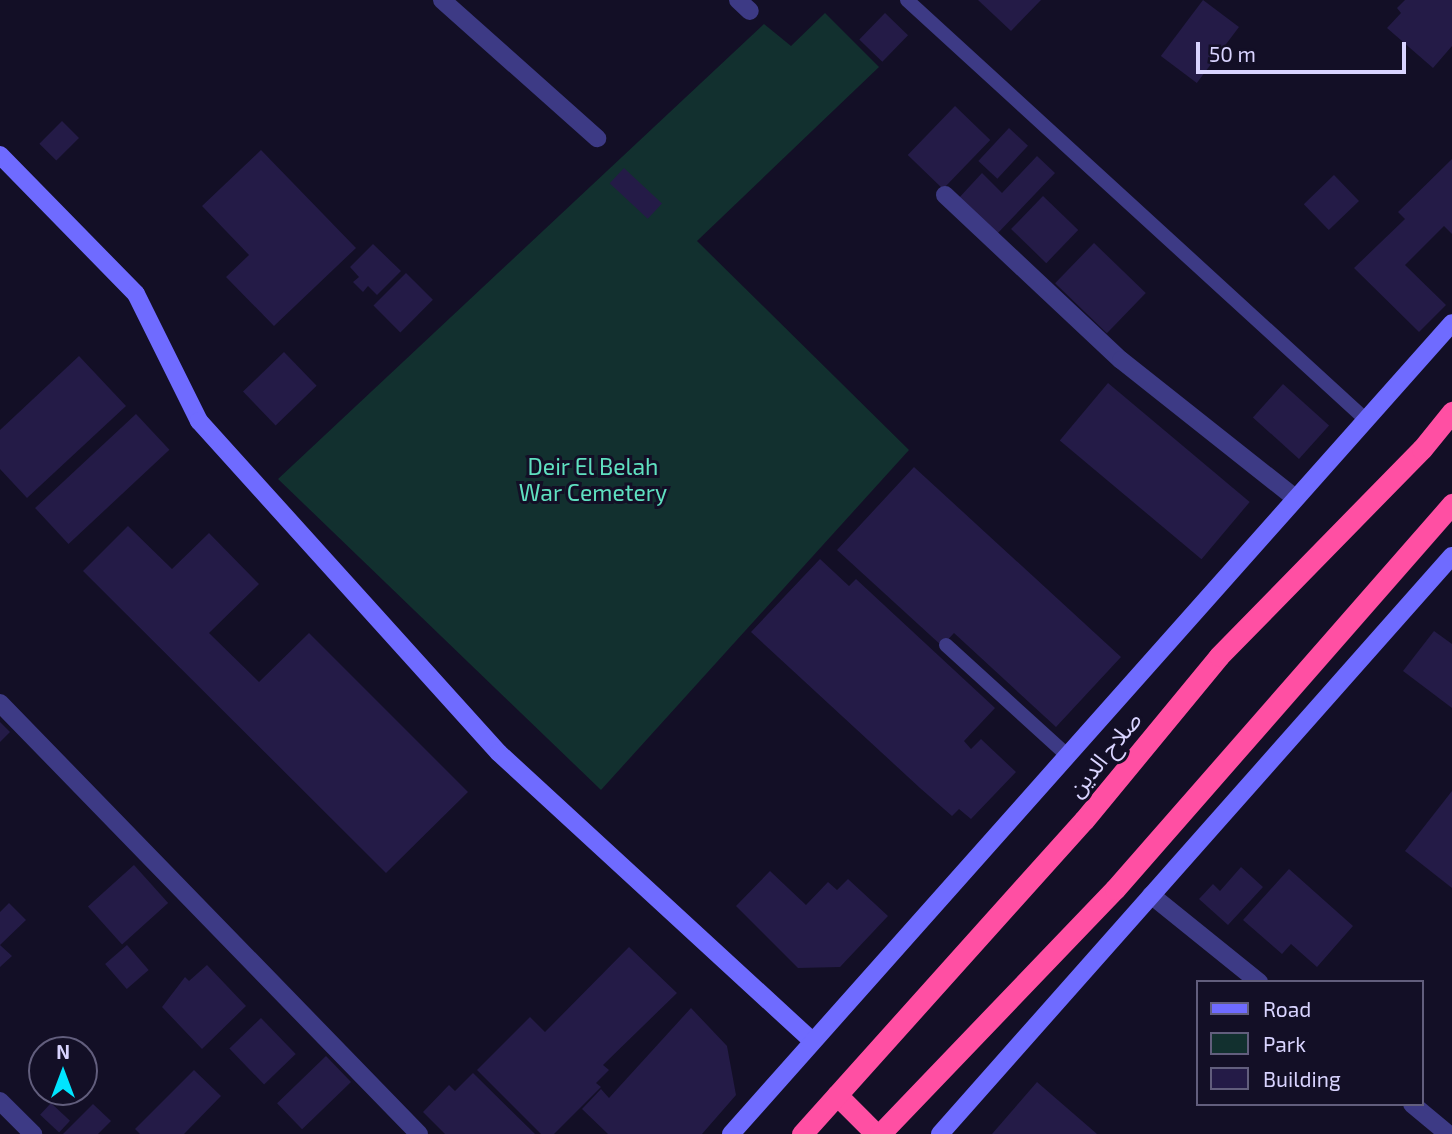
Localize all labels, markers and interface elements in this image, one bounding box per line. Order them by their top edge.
scale bar [1200,28,1410,72]
text: 50 m [1209,41,1256,66]
park label: Deir El Belah War Cemetery [519,452,667,506]
street label: صلاح الدين [1061,706,1147,802]
legend [1196,980,1424,1106]
text: Road [1263,996,1311,1021]
text: Park [1263,1031,1306,1056]
north arrow [28,1036,98,1106]
text: N [56,1040,70,1063]
text: Building [1263,1066,1341,1091]

